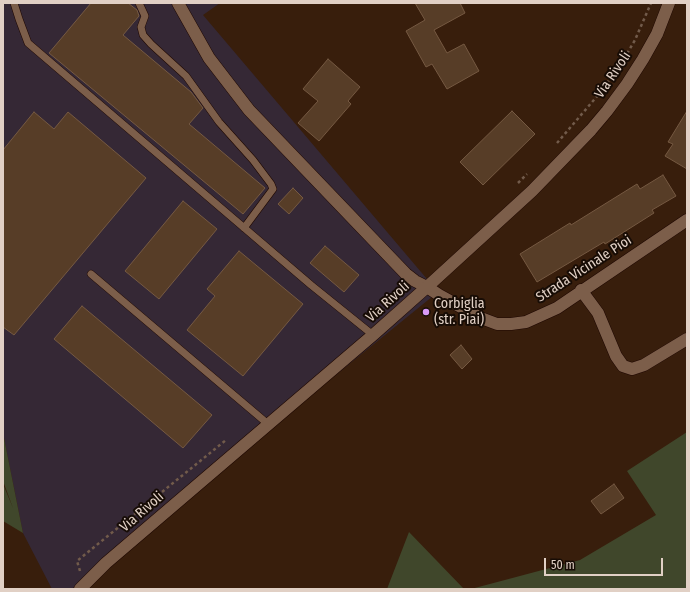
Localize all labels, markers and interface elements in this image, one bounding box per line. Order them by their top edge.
street label: Via Rivoli [591,48,635,102]
street label: Strada Vicinale Pioi [533,232,635,306]
street label: Via Rivoli [363,278,413,326]
place label: Corbiglia (str. Piai) [434,296,485,328]
marker: Corbiglia (str. Piai) [421,307,431,317]
street label: Via Rivoli [117,488,167,536]
scale bar [546,550,665,576]
text: 50 m [551,558,575,572]

